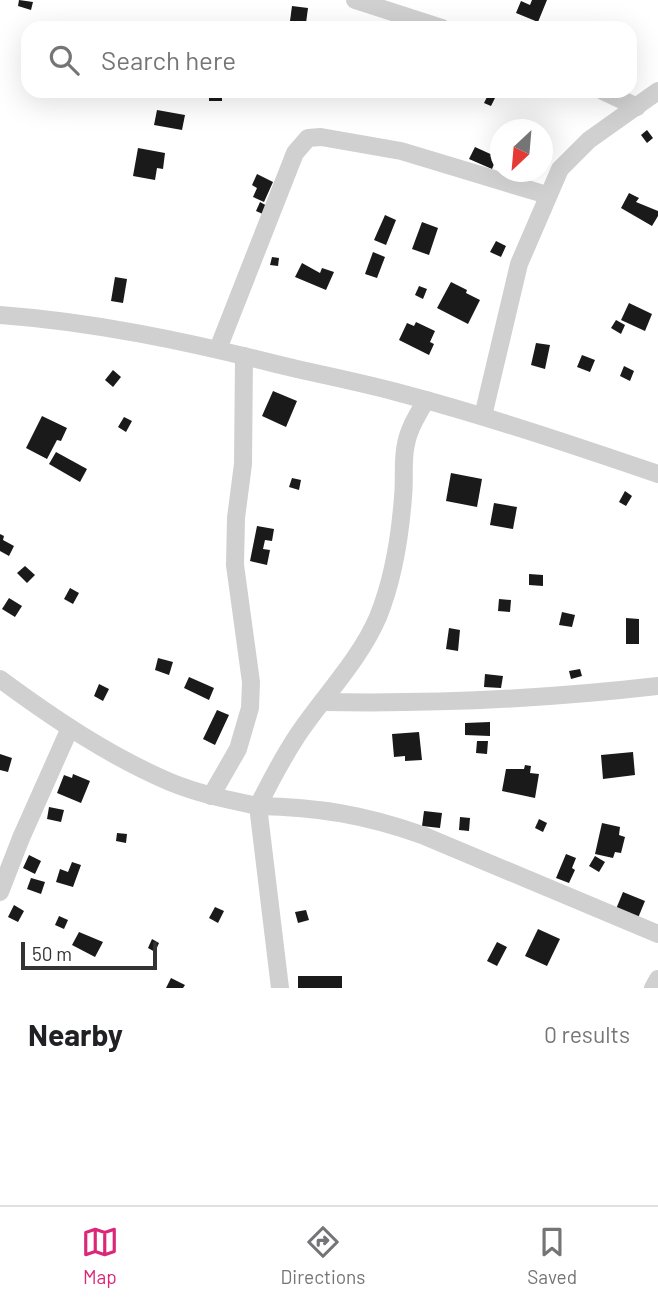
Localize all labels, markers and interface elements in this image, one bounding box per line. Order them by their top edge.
search box [21,21,637,98]
icon: search [45,41,83,79]
text: Search here [101,44,236,75]
north arrow [490,119,553,182]
scale bar [21,939,158,971]
text: 50 m [32,942,72,965]
text: Nearby [28,1016,123,1052]
text: 0 results [544,1020,630,1048]
tab: Map [81,1223,119,1288]
tab: Directions [281,1223,366,1288]
tab: Saved [527,1223,577,1288]

